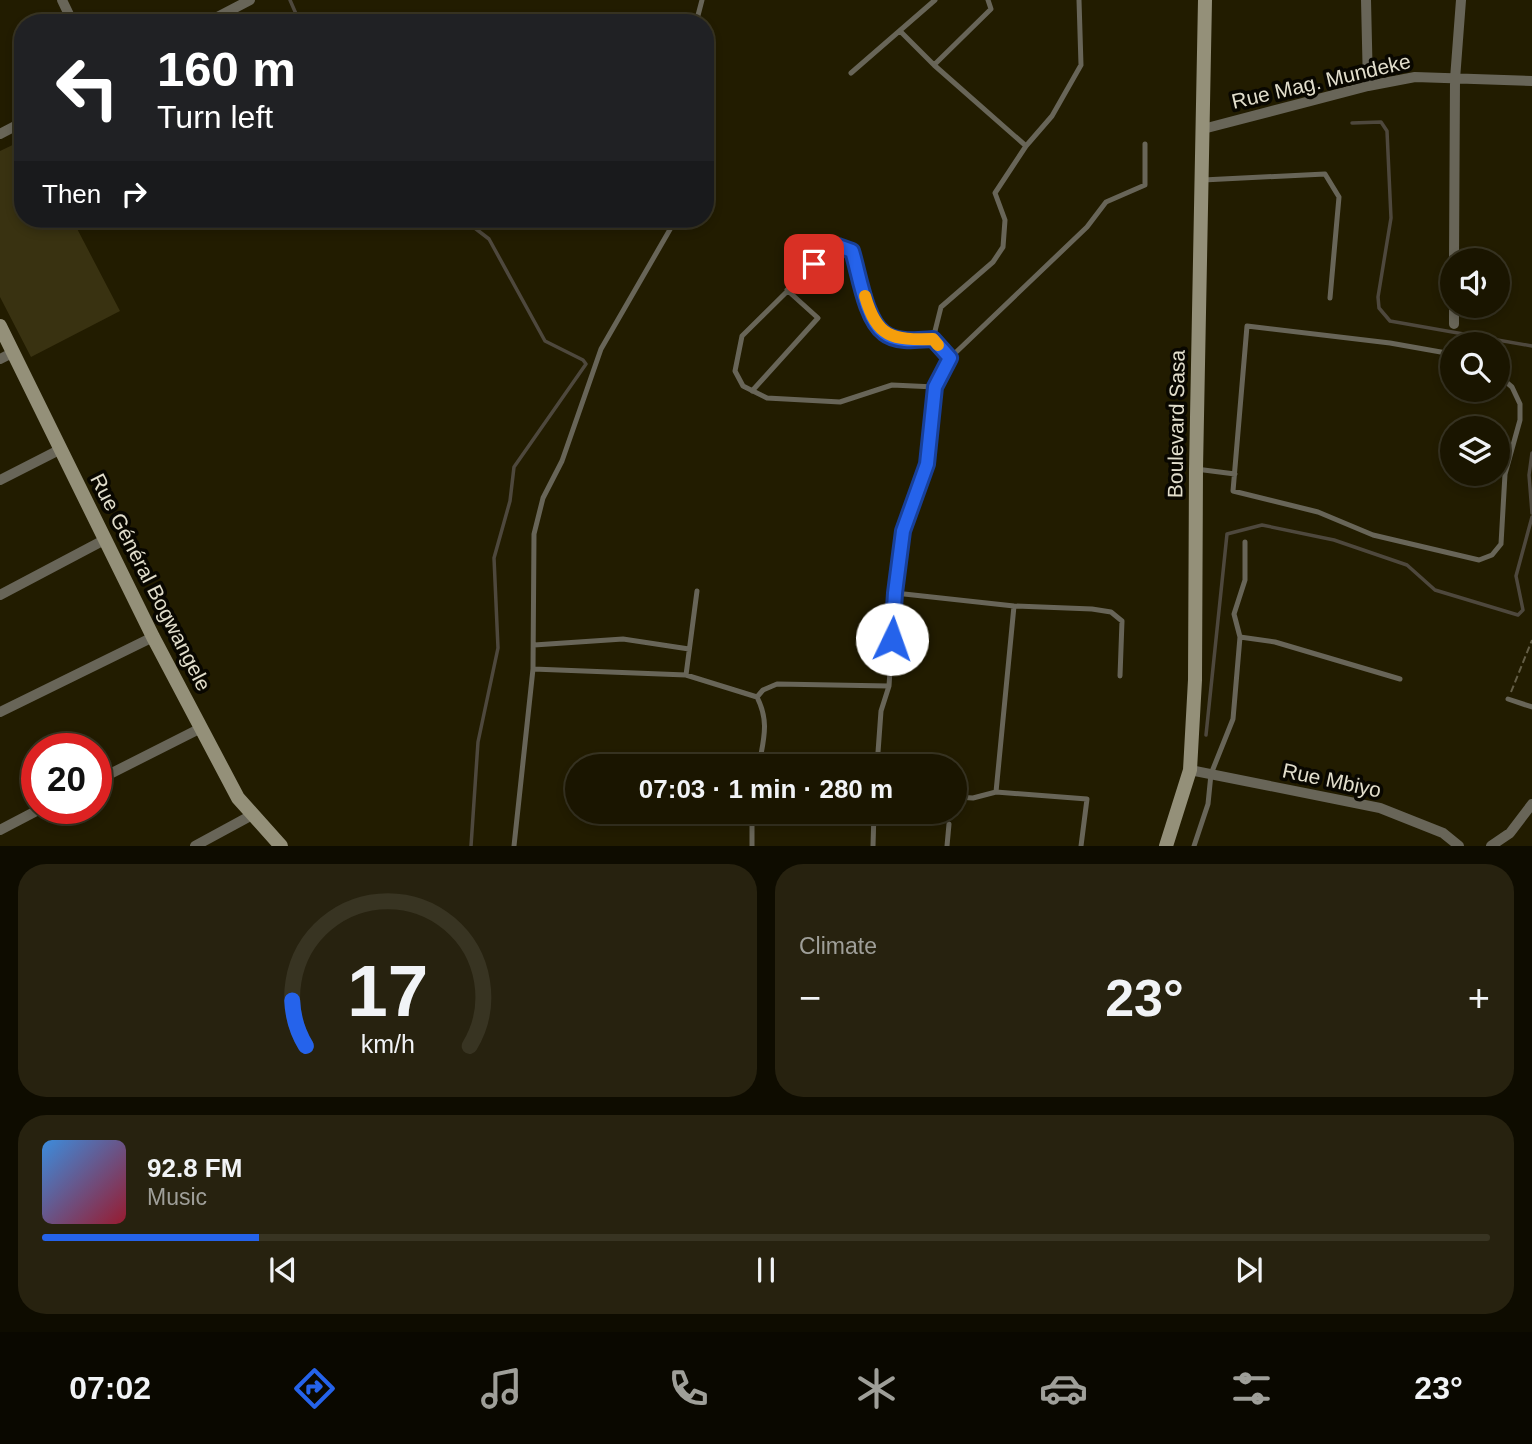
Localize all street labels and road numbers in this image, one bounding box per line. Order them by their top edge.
street label: Rue Mag. Mundeke [1229,49,1413,113]
street label: Boulevard Sasa [1163,349,1189,498]
street label: Rue Général Bogwangele [86,470,216,694]
street label: Rue Mbiyo [1281,758,1383,802]

